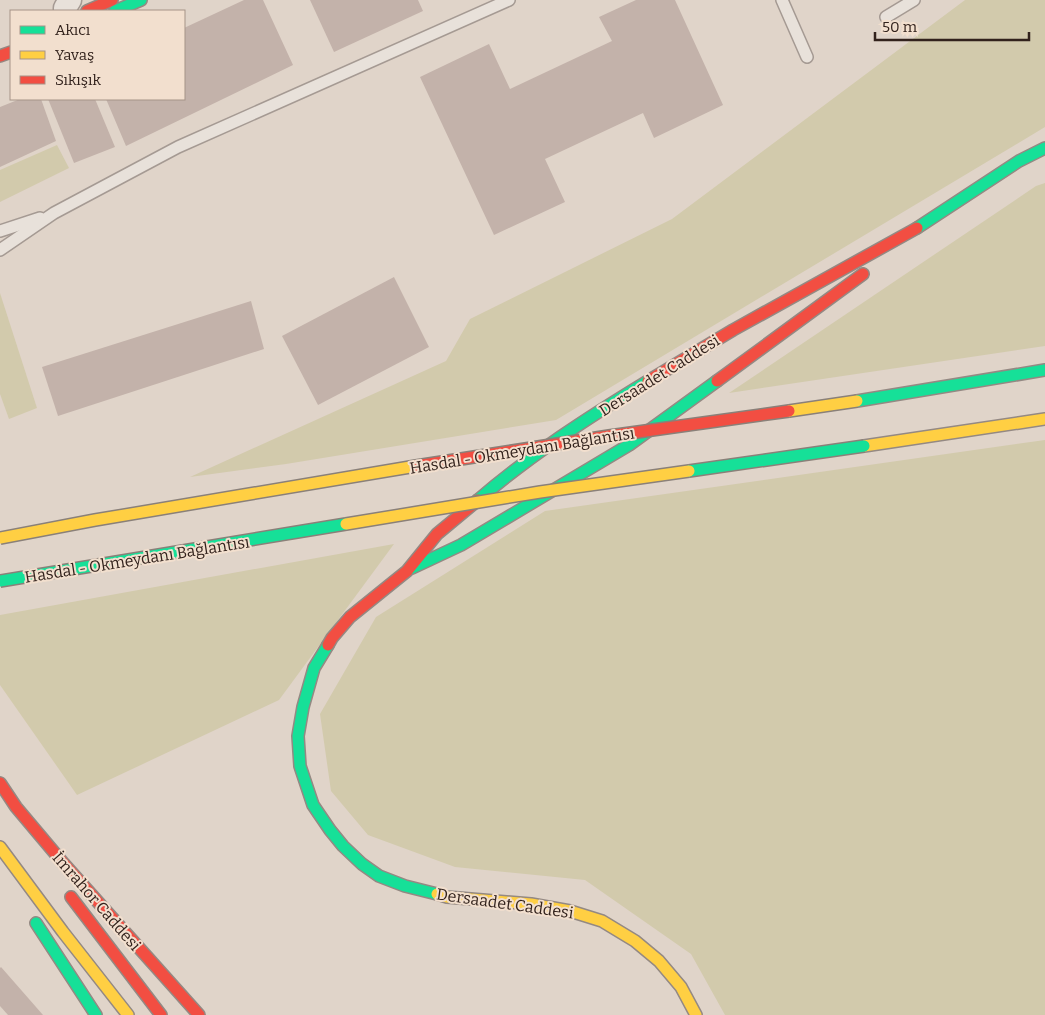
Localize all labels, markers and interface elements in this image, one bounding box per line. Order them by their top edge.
legend [10,10,185,100]
scale bar [875,10,1029,42]
text: 50 m [882,18,918,36]
text: Akıcı [55,21,91,39]
text: Yavaş [55,46,94,64]
text: Sıkışık [55,71,102,89]
street label: Dersaadet Caddesi [596,331,723,420]
street label: Hasdal - Okmeydanı Bağlantısı [408,423,636,478]
street label: Hasdal - Okmeydanı Bağlantısı [23,532,251,587]
street label: İmrahor Caddesi [49,848,145,955]
street label: Dersaadet Caddesi [435,884,575,923]

